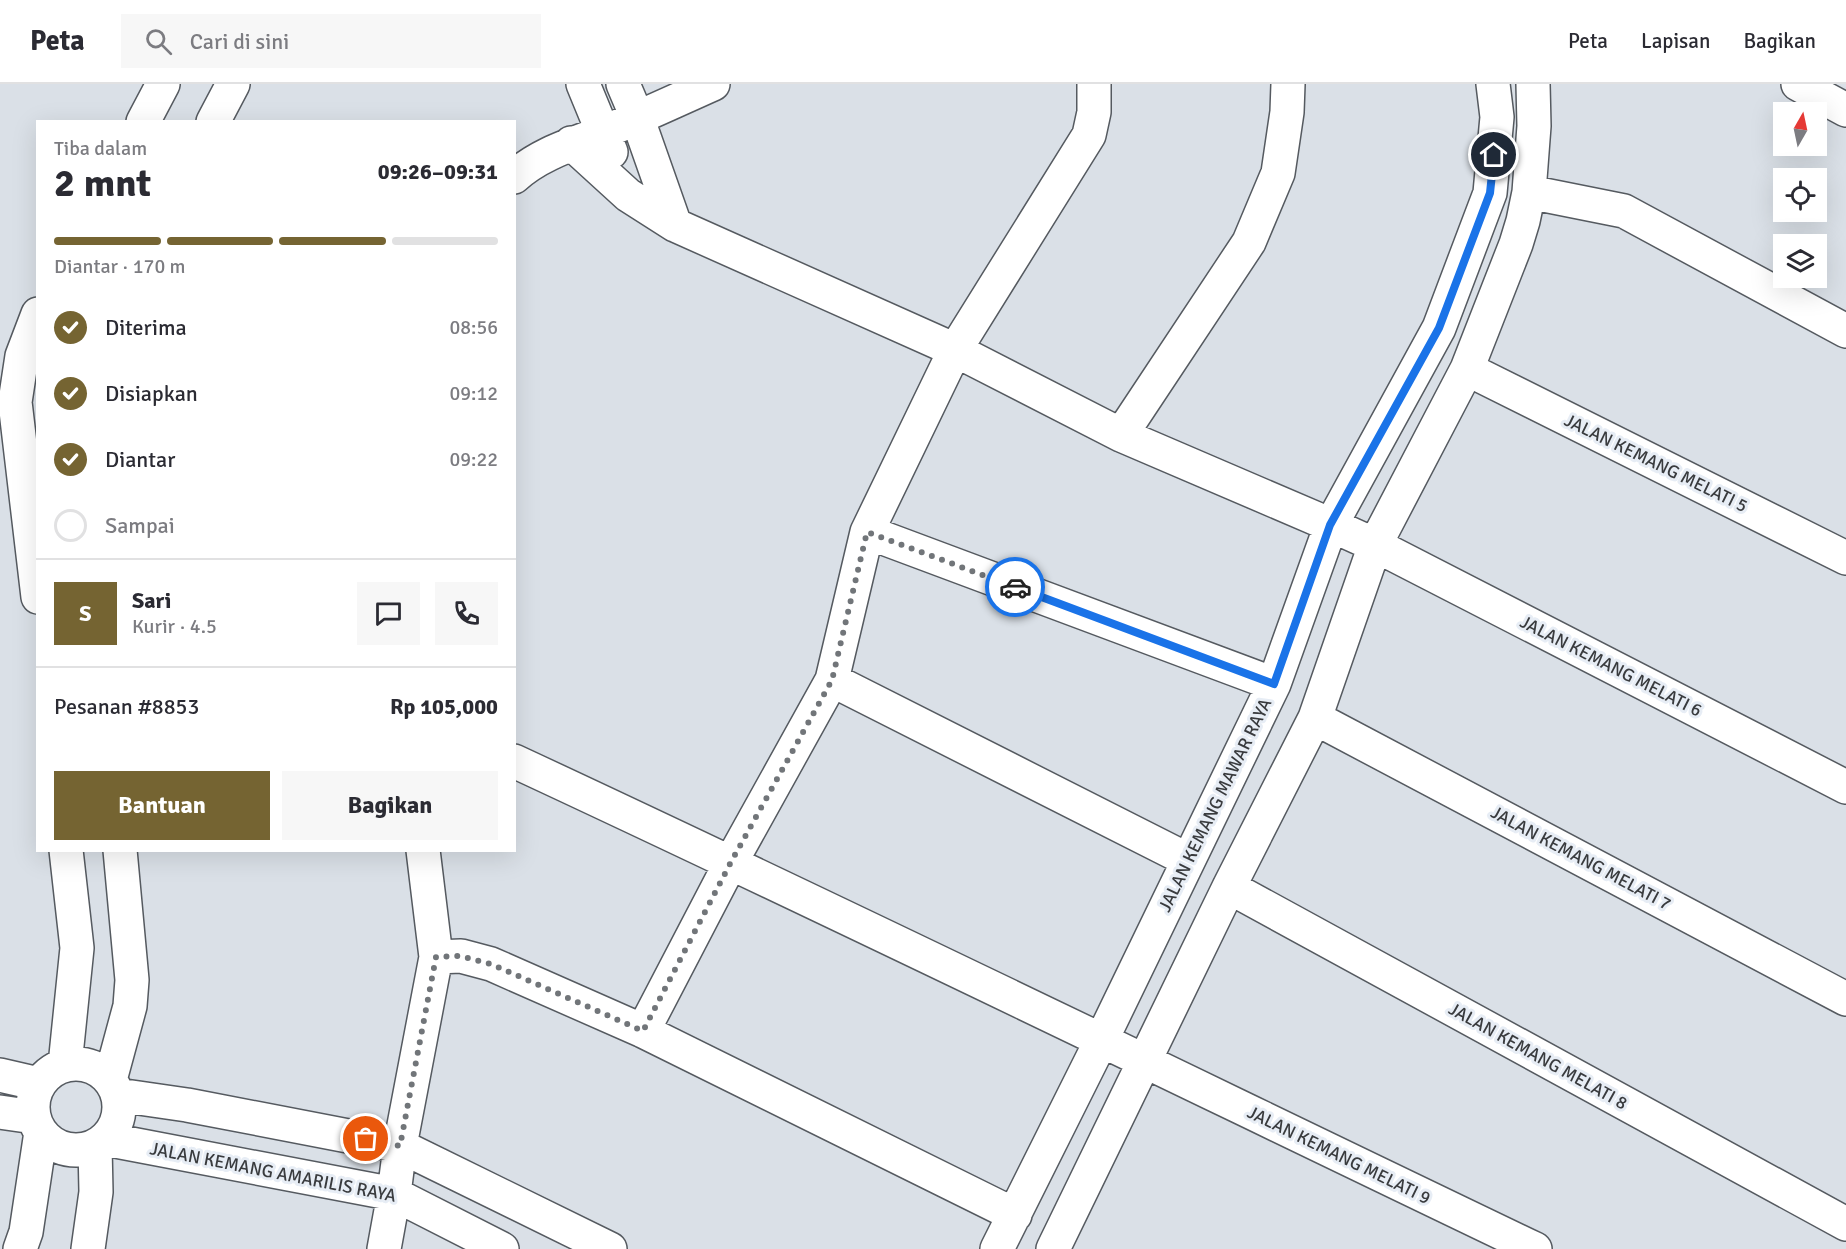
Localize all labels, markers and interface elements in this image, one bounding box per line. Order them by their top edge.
search box [121,14,541,68]
text: Peta [30,24,85,58]
icon: search [142,25,175,58]
text: Cari di sini [190,28,289,55]
text: Peta [1568,28,1608,54]
text: Lapisan [1641,28,1710,54]
text: Bagikan [1743,28,1816,54]
north arrow [1773,102,1827,156]
map controls [1773,102,1827,288]
pin [1468,129,1519,180]
text: Tiba dalam [54,136,147,161]
icon: home [1477,138,1510,171]
text: 09:26–09:31 [378,158,498,185]
text: 2 mnt [54,159,151,207]
button: locate [1773,168,1827,222]
button: layers [1773,234,1827,288]
text: Diantar · 170 m [54,254,186,279]
icon: check [54,311,87,344]
text: Diterima [105,314,187,341]
text: 08:56 [449,315,498,340]
icon: check [54,377,87,410]
text: Disiapkan [105,380,198,407]
text: 09:12 [449,381,498,406]
street label: JALAN KEMANG MELATI 5 [1561,409,1751,517]
icon: check [54,443,87,476]
text: Diantar [105,446,175,473]
text: 09:22 [449,447,498,472]
text: Sampai [105,512,175,539]
courier [985,557,1045,617]
icon: car [999,571,1032,604]
button: chat [357,582,420,645]
button: phone [435,582,498,645]
text: Sari [132,587,171,614]
text: S [79,600,92,627]
street label: JALAN KEMANG MELATI 6 [1516,611,1706,721]
text: Kurir · 4.5 [132,614,217,639]
text: Pesanan #8853 [54,693,199,720]
text: Rp 105,000 [390,693,498,720]
street label: JALAN KEMANG MAWAR RAYA [1154,695,1276,915]
button: Bantuan [54,771,270,840]
button: Bagikan [282,771,498,840]
street label: JALAN KEMANG MELATI 7 [1487,801,1675,915]
street label: JALAN KEMANG MELATI 8 [1445,998,1631,1114]
street label: JALAN KEMANG MELATI 9 [1244,1101,1434,1209]
pin [340,1113,391,1164]
icon: bag [349,1122,382,1155]
street label: JALAN KEMANG AMARILIS RAYA [148,1137,398,1207]

